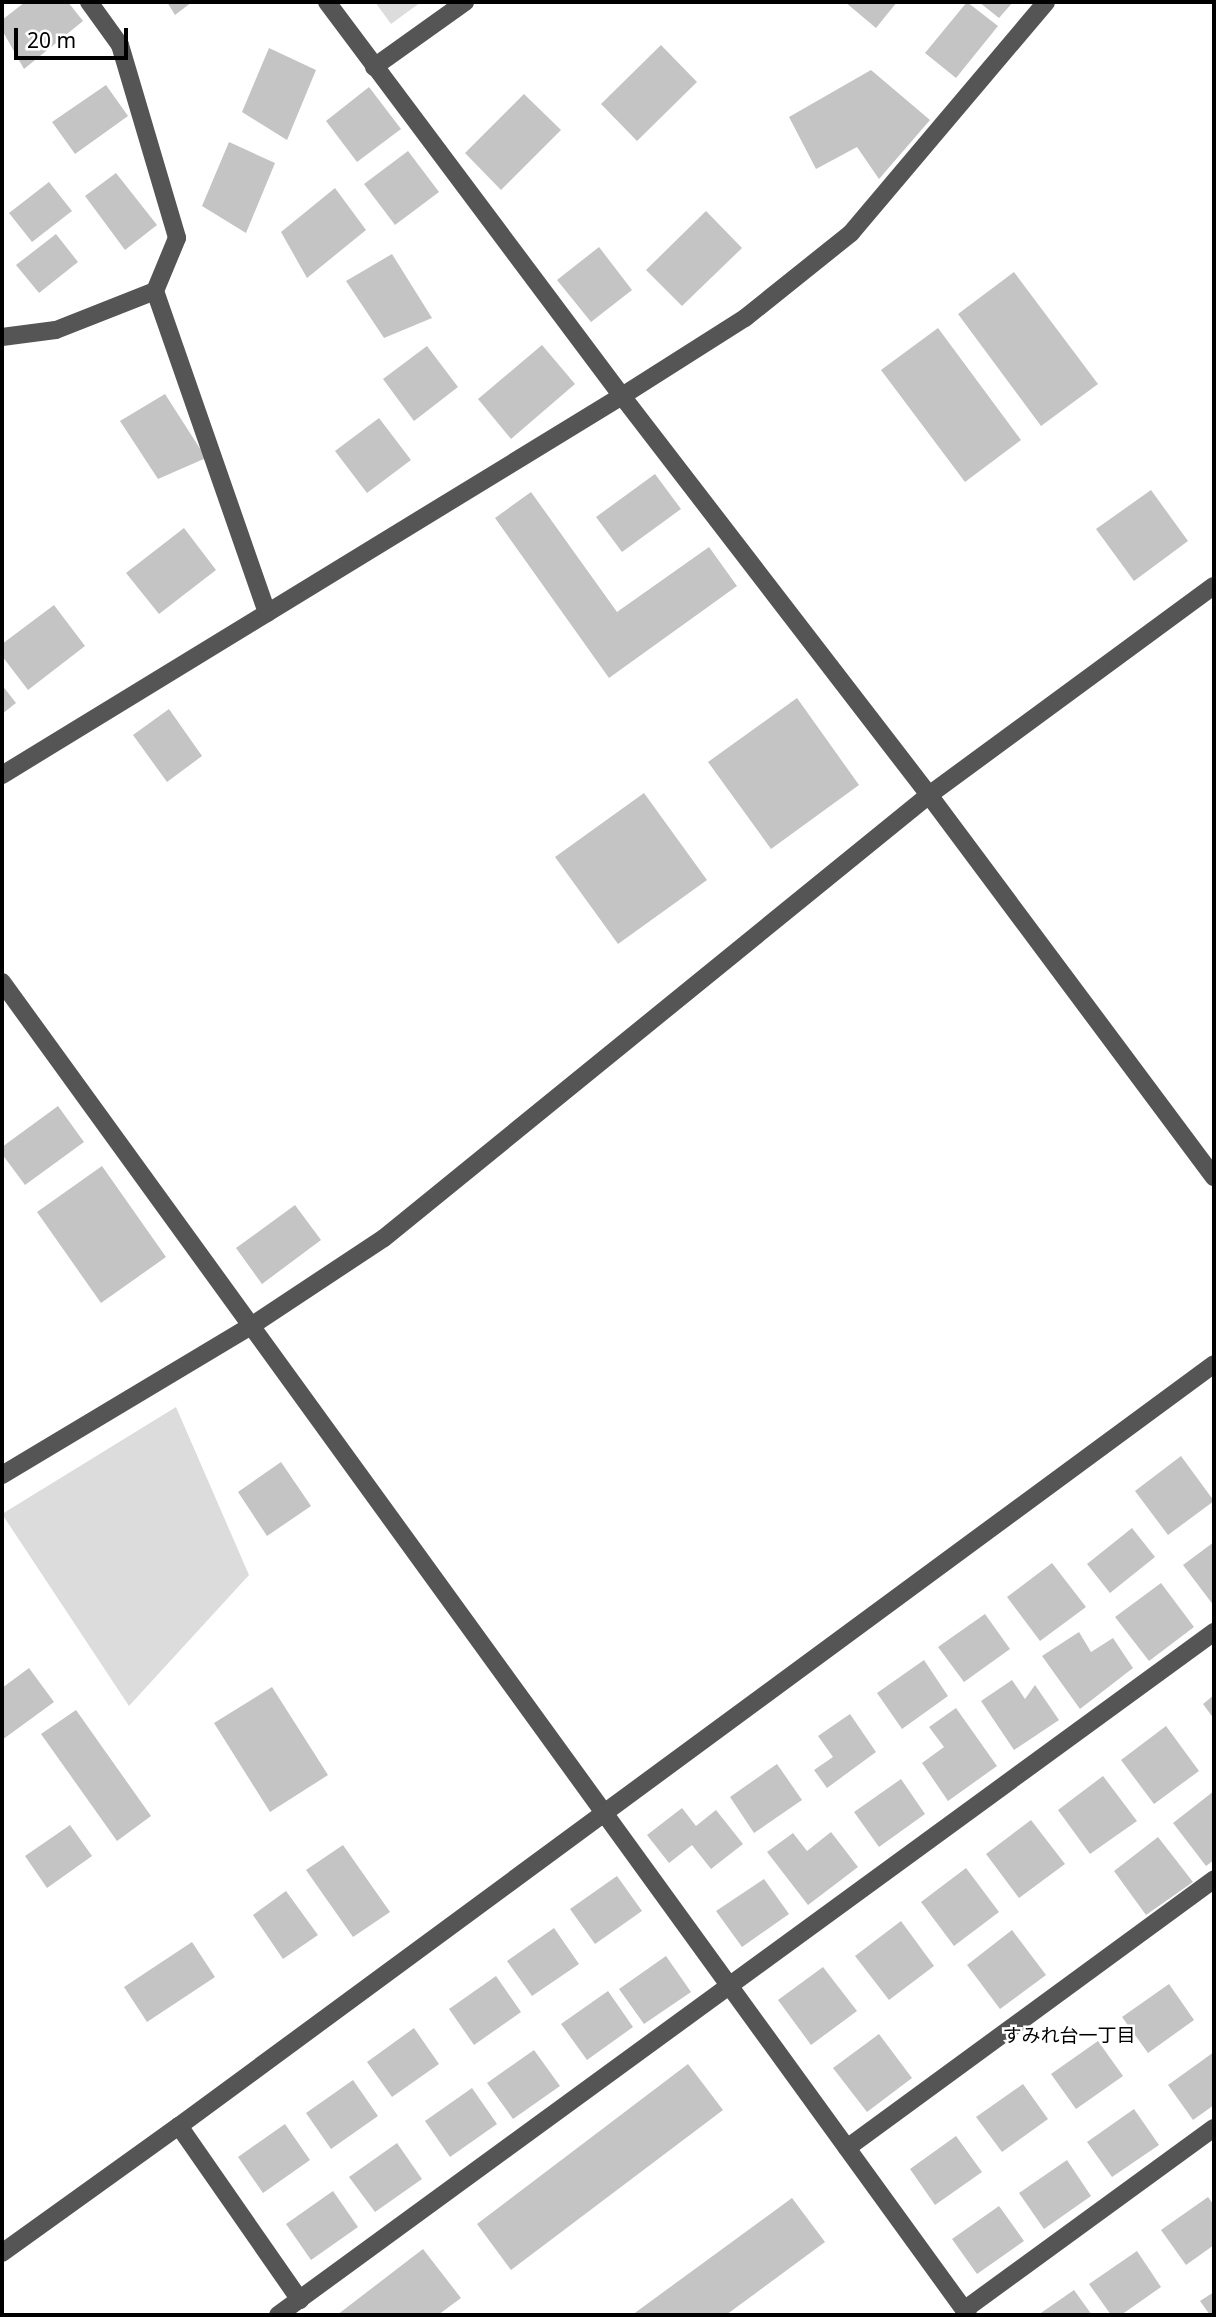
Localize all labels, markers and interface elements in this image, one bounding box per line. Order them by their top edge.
scale bar [18,14,131,58]
text: 20 m [27,26,76,54]
district label: すみれ台一丁目 [1003,2025,1135,2047]

